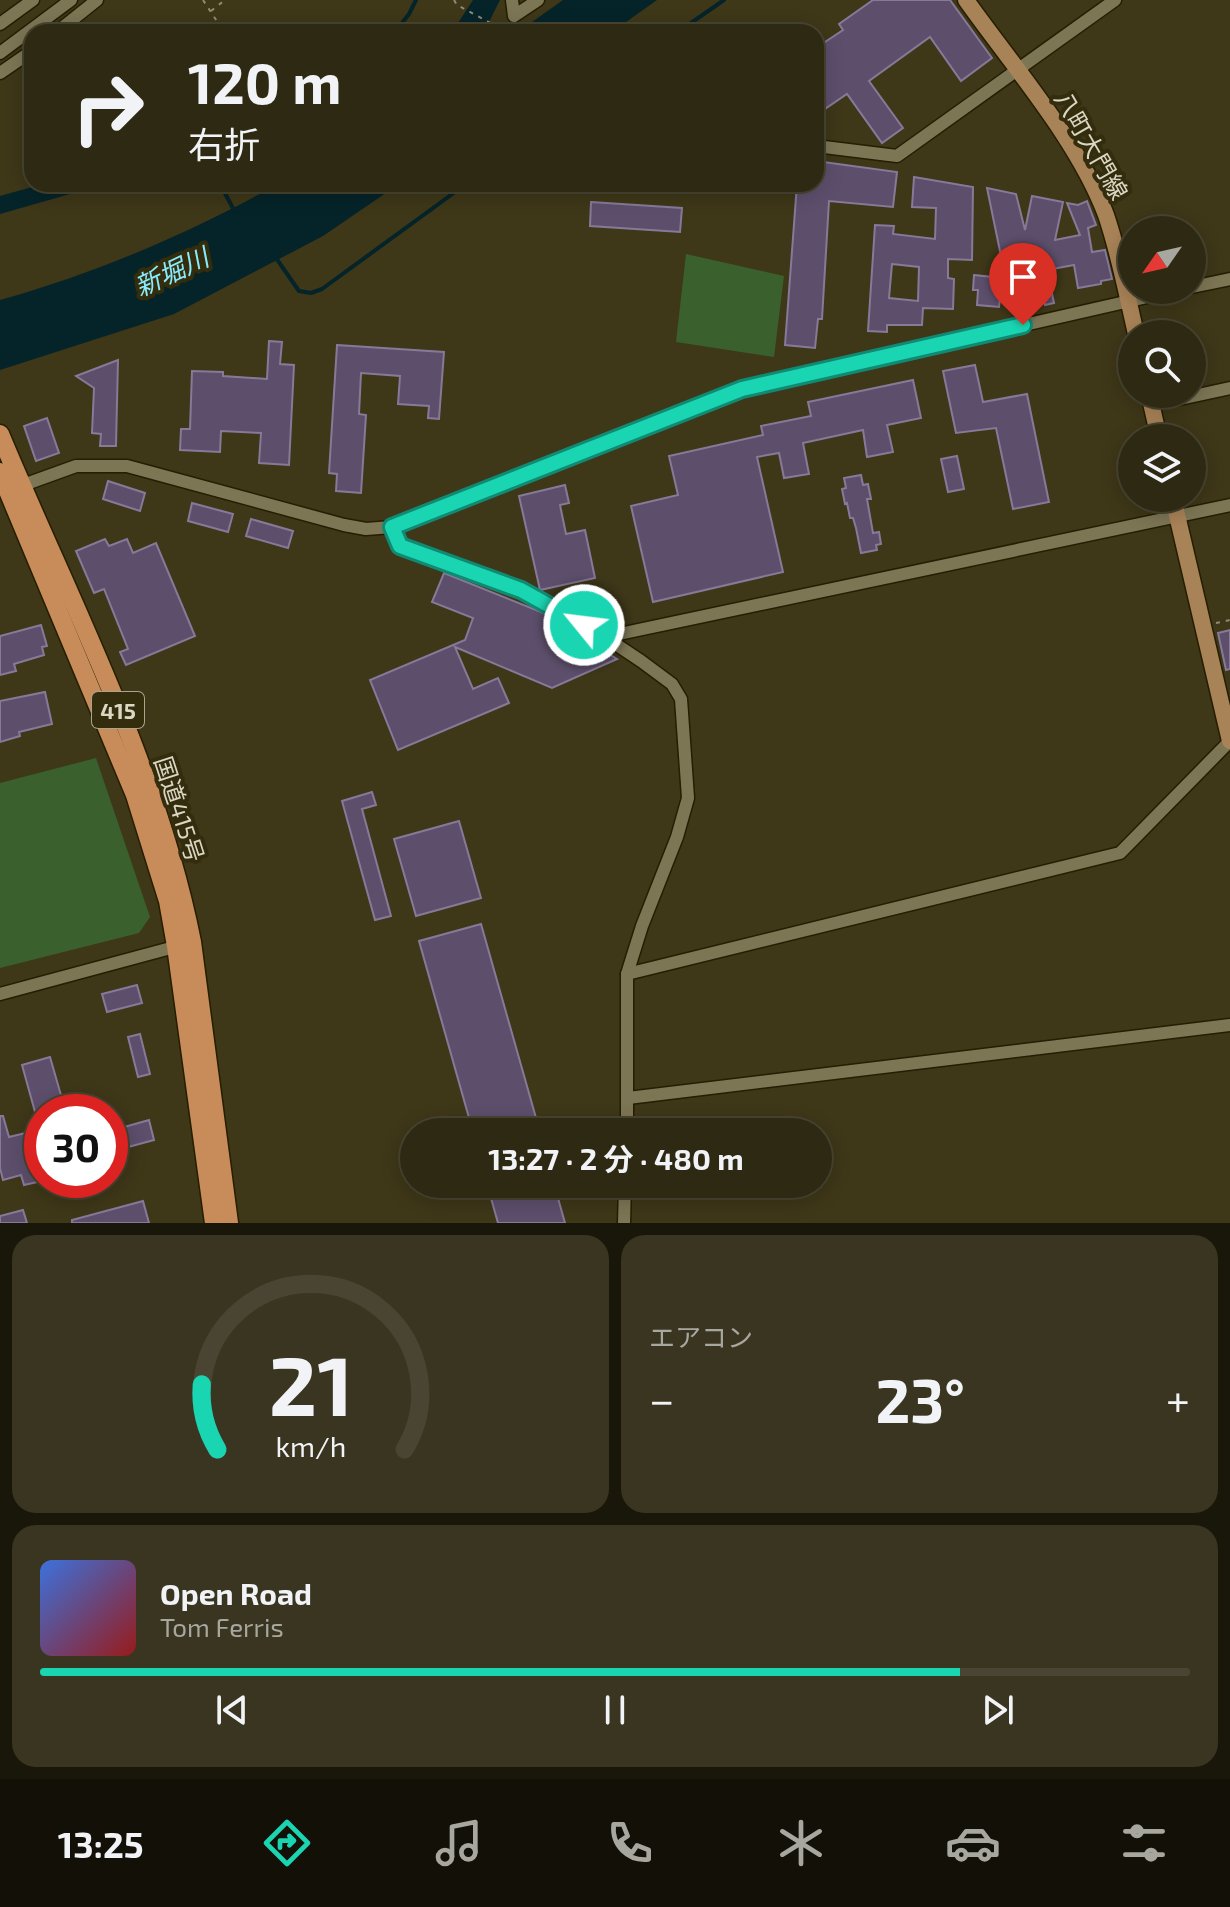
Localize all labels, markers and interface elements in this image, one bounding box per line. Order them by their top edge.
text: 120 m [188,48,342,115]
icon: right [56,56,160,160]
street label: 八町大門線 [1049,86,1135,204]
text: 右折 [188,122,260,165]
north arrow [1118,216,1206,304]
map controls [1118,216,1206,512]
water label: 新堀川 [129,239,216,302]
pin [989,243,1057,325]
icon: arrive [1001,255,1045,299]
button: search [1118,320,1206,408]
button: layers [1118,424,1206,512]
position arrow [542,583,626,667]
road number: 415 [92,692,144,728]
street label: 国道415号 [149,753,211,865]
speed limit sign: 30 [24,1094,128,1198]
text: 13:27 · 2 分 · 480 m [488,1140,744,1176]
text: エアコン [649,1321,753,1352]
text: 21 [268,1333,353,1433]
text: 23° [875,1363,965,1435]
text: − [649,1372,675,1425]
text: + [1166,1372,1190,1425]
text: km/h [275,1428,346,1463]
text: Open Road [160,1575,312,1611]
text: Tom Ferris [160,1611,284,1642]
icon: previous [210,1688,254,1732]
icon: pause [593,1688,637,1732]
icon: next [976,1688,1020,1732]
icon: directions [259,1815,315,1871]
icon: music [431,1815,487,1871]
icon: phone [602,1815,658,1871]
icon: climate [773,1815,829,1871]
icon: car [945,1815,1001,1871]
icon: filters [1116,1815,1172,1871]
text: 13:25 [58,1822,144,1865]

